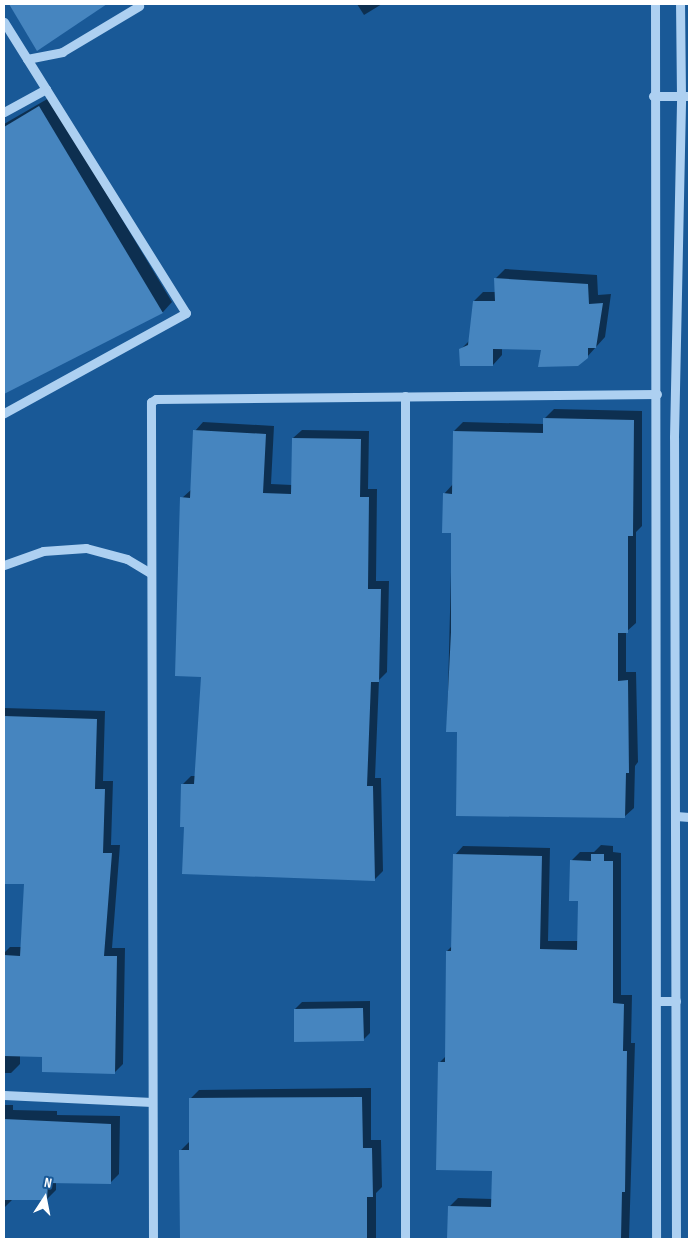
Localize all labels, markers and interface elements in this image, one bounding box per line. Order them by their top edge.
north arrow [20,1173,70,1223]
text: N [43,1174,53,1192]

